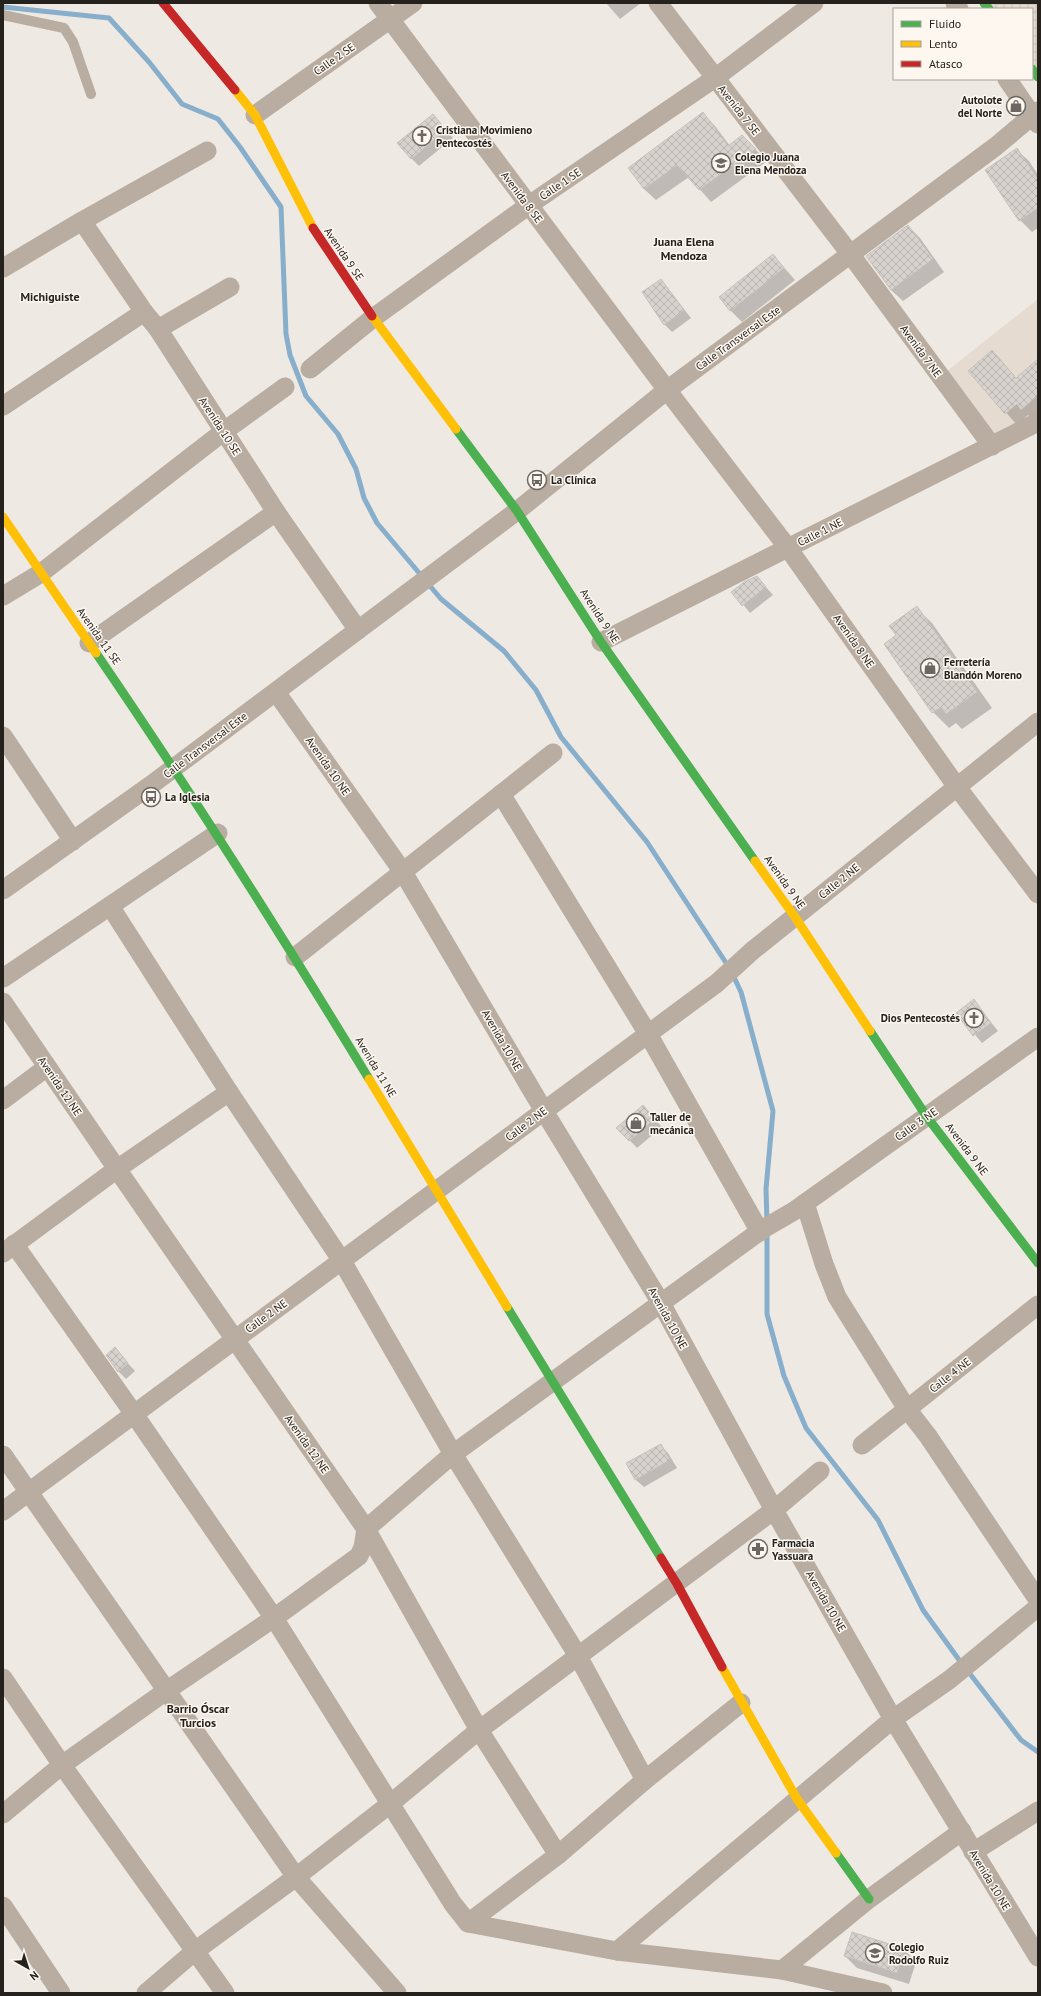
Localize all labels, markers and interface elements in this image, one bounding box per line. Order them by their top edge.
legend [893,8,1033,80]
text: Fluido [929,16,961,31]
text: Lento [929,36,958,51]
street label: Calle 2 SE [311,40,357,78]
text: Atasco [929,56,962,71]
street label: Avenida 7 SE [715,82,763,138]
place label: Autolote del Norte [958,93,1002,120]
shop icon: Autolote del Norte [1005,95,1027,117]
place label: Cristiana Movimieno Pentecostés [436,123,532,150]
church icon: Cristiana Movimieno Pentecostés [411,125,433,147]
place label: Colegio Juana Elena Mendoza [735,150,806,177]
school or university icon: Colegio Juana Elena Mendoza [710,152,732,174]
street label: Calle 1 SE [537,165,584,203]
street label: Avenida 8 SE [498,169,546,226]
street label: Avenida 9 SE [321,225,367,283]
district label: Juana Elena Mendoza [653,234,714,263]
district label: Michiguiste [20,289,80,304]
street label: Calle Transversal Este [693,302,783,373]
street label: Avenida 7 NE [897,322,945,380]
street label: Avenida 10 SE [196,394,244,458]
bus stop icon: La Clínica [526,469,548,491]
place label: La Clínica [551,473,596,487]
street label: Calle 1 NE [795,515,845,549]
street label: Avenida 9 NE [577,586,623,646]
street label: Avenida 11 SE [74,605,124,667]
street label: Avenida 8 NE [830,611,878,671]
place label: Ferretería Blandón Moreno [944,655,1022,682]
shop icon: Ferretería Blandón Moreno [919,657,941,679]
street label: Calle Transversal Este [160,709,250,781]
street label: Avenida 10 NE [303,734,353,798]
bus stop icon: La Iglesia [140,786,162,808]
place label: La Iglesia [165,790,210,804]
street label: Avenida 9 NE [761,852,809,912]
street label: Calle 2 NE [816,860,862,902]
street label: Avenida 10 NE [479,1007,525,1073]
church icon: Dios Pentecostés [963,1007,985,1029]
place label: Dios Pentecostés [881,1011,960,1025]
street label: Avenida 11 NE [352,1034,400,1100]
street label: Avenida 12 NE [35,1054,85,1118]
street label: Calle 2 NE [502,1104,550,1144]
street label: Calle 3 NE [892,1104,940,1144]
place label: Taller de mecánica [650,1110,694,1137]
shop icon: Taller de mecánica [625,1112,647,1134]
street label: Avenida 9 NE [943,1120,991,1178]
street label: Avenida 10 NE [645,1285,691,1351]
street label: Calle 2 NE [242,1296,290,1336]
street label: Calle 4 NE [926,1354,974,1396]
street label: Avenida 12 NE [282,1412,332,1476]
place label: Farmacia Yassuara [771,1536,814,1563]
pharmacy icon: Farmacia Yassuara [747,1538,769,1560]
street label: Avenida 10 NE [803,1568,849,1634]
district label: Barrio Óscar Turcios [167,1701,230,1730]
street label: Avenida 10 NE [966,1847,1014,1913]
place label: Colegio Rodolfo Ruiz [889,1940,949,1967]
school or university icon: Colegio Rodolfo Ruiz [864,1942,886,1964]
north arrow [8,1948,48,1988]
text: N [27,1968,42,1983]

